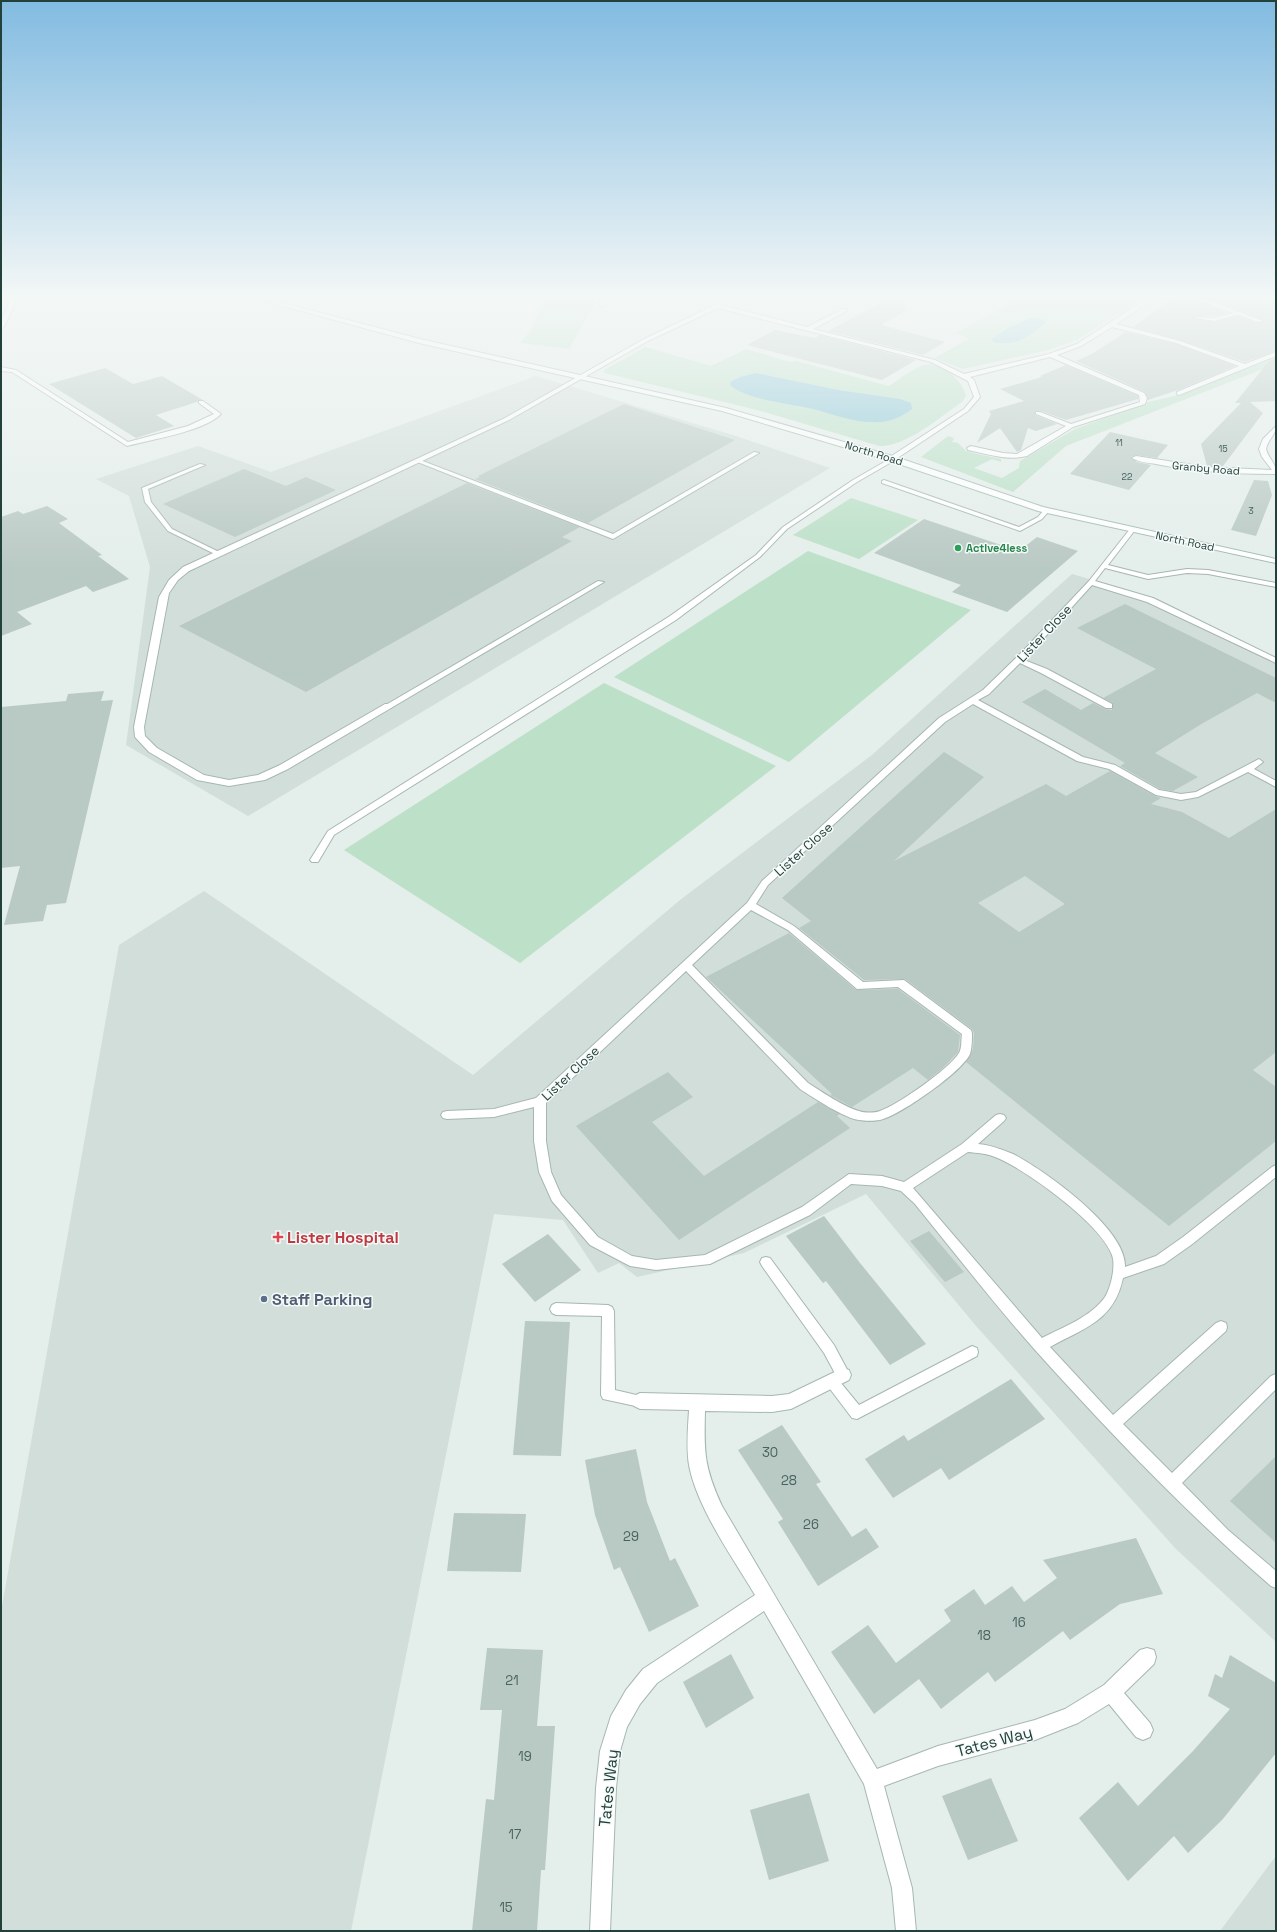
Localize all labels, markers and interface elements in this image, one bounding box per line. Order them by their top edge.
house number: 11 [1115,437,1123,449]
street label: North Road [843,438,905,468]
house number: 15 [1218,443,1228,455]
street label: Granby Road [1172,458,1240,478]
house number: 22 [1122,471,1132,483]
house number: 3 [1248,505,1254,517]
street label: North Road [1154,528,1216,554]
place label: Active4less [966,541,1027,555]
marker: Active4less [953,543,963,553]
street label: Lister Close [1013,601,1075,666]
street label: Lister Close [771,819,836,880]
street label: Lister Close [538,1042,603,1104]
place label: Lister Hospital [287,1227,399,1248]
marker: Lister Hospital [272,1231,284,1243]
place label: Staff Parking [272,1289,372,1310]
marker: Staff Parking [259,1294,269,1304]
house number: 30 [762,1444,778,1461]
house number: 28 [781,1472,797,1489]
house number: 26 [803,1516,819,1533]
house number: 29 [623,1528,639,1545]
house number: 16 [1012,1614,1026,1631]
house number: 18 [977,1627,991,1644]
house number: 21 [505,1672,519,1689]
street label: Tates Way [954,1721,1035,1762]
house number: 19 [518,1748,532,1765]
street label: Tates Way [594,1748,623,1828]
house number: 17 [509,1826,521,1843]
house number: 15 [499,1899,513,1916]

